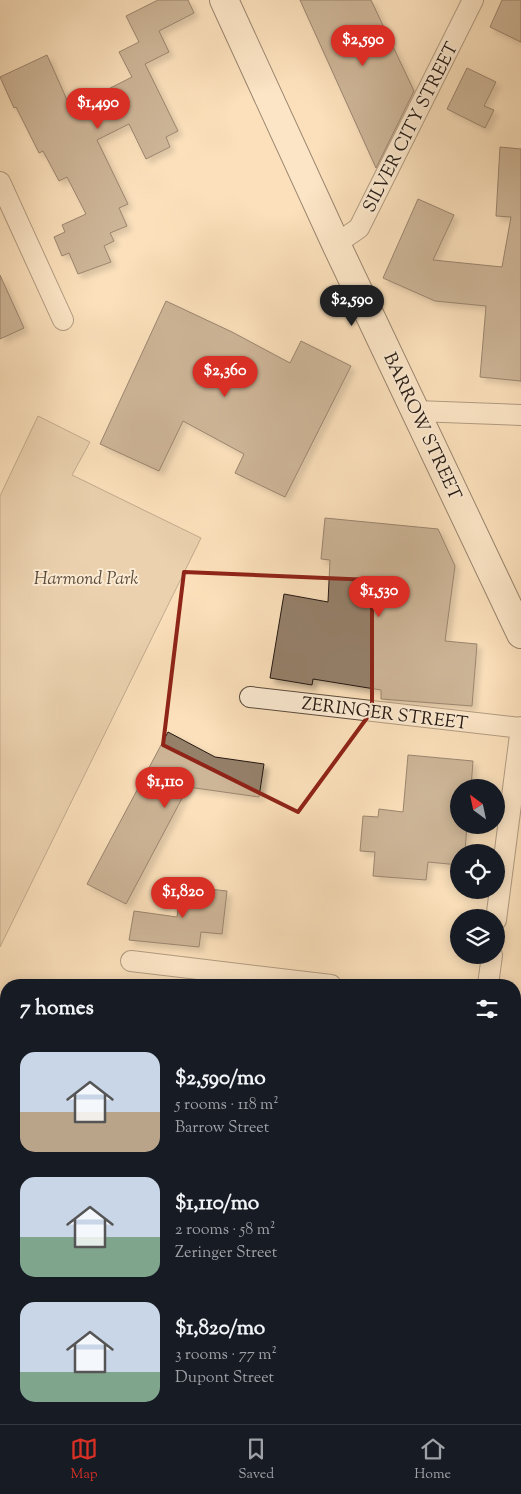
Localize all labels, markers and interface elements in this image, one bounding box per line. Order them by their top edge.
pin: $2,590 [322,24,404,67]
text: $2,590 [342,29,384,52]
street label: SILVER CITY STREET [358,38,466,218]
pin: $1,490 [57,88,139,130]
text: $1,490 [77,92,119,115]
pin: $2,590 [311,284,393,327]
text: $2,590 [331,289,373,312]
street label: BARROW STREET [376,349,467,505]
pin: $2,360 [184,356,266,398]
text: $2,360 [204,360,246,383]
park label: Harmond Park [34,567,138,593]
pin: $1,530 [338,576,420,618]
text: $1,530 [360,580,398,603]
street label: ZERINGER STREET [300,692,470,738]
pin: $1,110 [124,766,206,809]
text: $1,110 [146,771,184,794]
north arrow [450,779,505,834]
map controls [450,779,505,964]
button: locate [450,844,505,899]
pin: $1,820 [142,876,224,919]
text: $1,820 [162,881,204,904]
button: layers [450,909,505,964]
text: 7 homes [20,994,94,1024]
icon: filters [473,995,501,1023]
text: $2,590/mo [175,1064,266,1094]
icon: home [60,1072,120,1132]
text: 5 rooms · 118 m² [175,1094,279,1117]
text: Barrow Street [175,1117,269,1140]
text: $1,110/mo [175,1189,259,1219]
icon: home [60,1197,120,1257]
text: 2 rooms · 58 m² [175,1219,275,1242]
text: Zeringer Street [175,1242,277,1265]
text: $1,820/mo [175,1314,265,1344]
icon: home [60,1322,120,1382]
text: 3 rooms · 77 m² [175,1344,277,1367]
text: Dupont Street [175,1367,274,1390]
tab: Map [70,1435,98,1485]
tab: Saved [238,1435,274,1485]
tab: Home [414,1435,451,1485]

